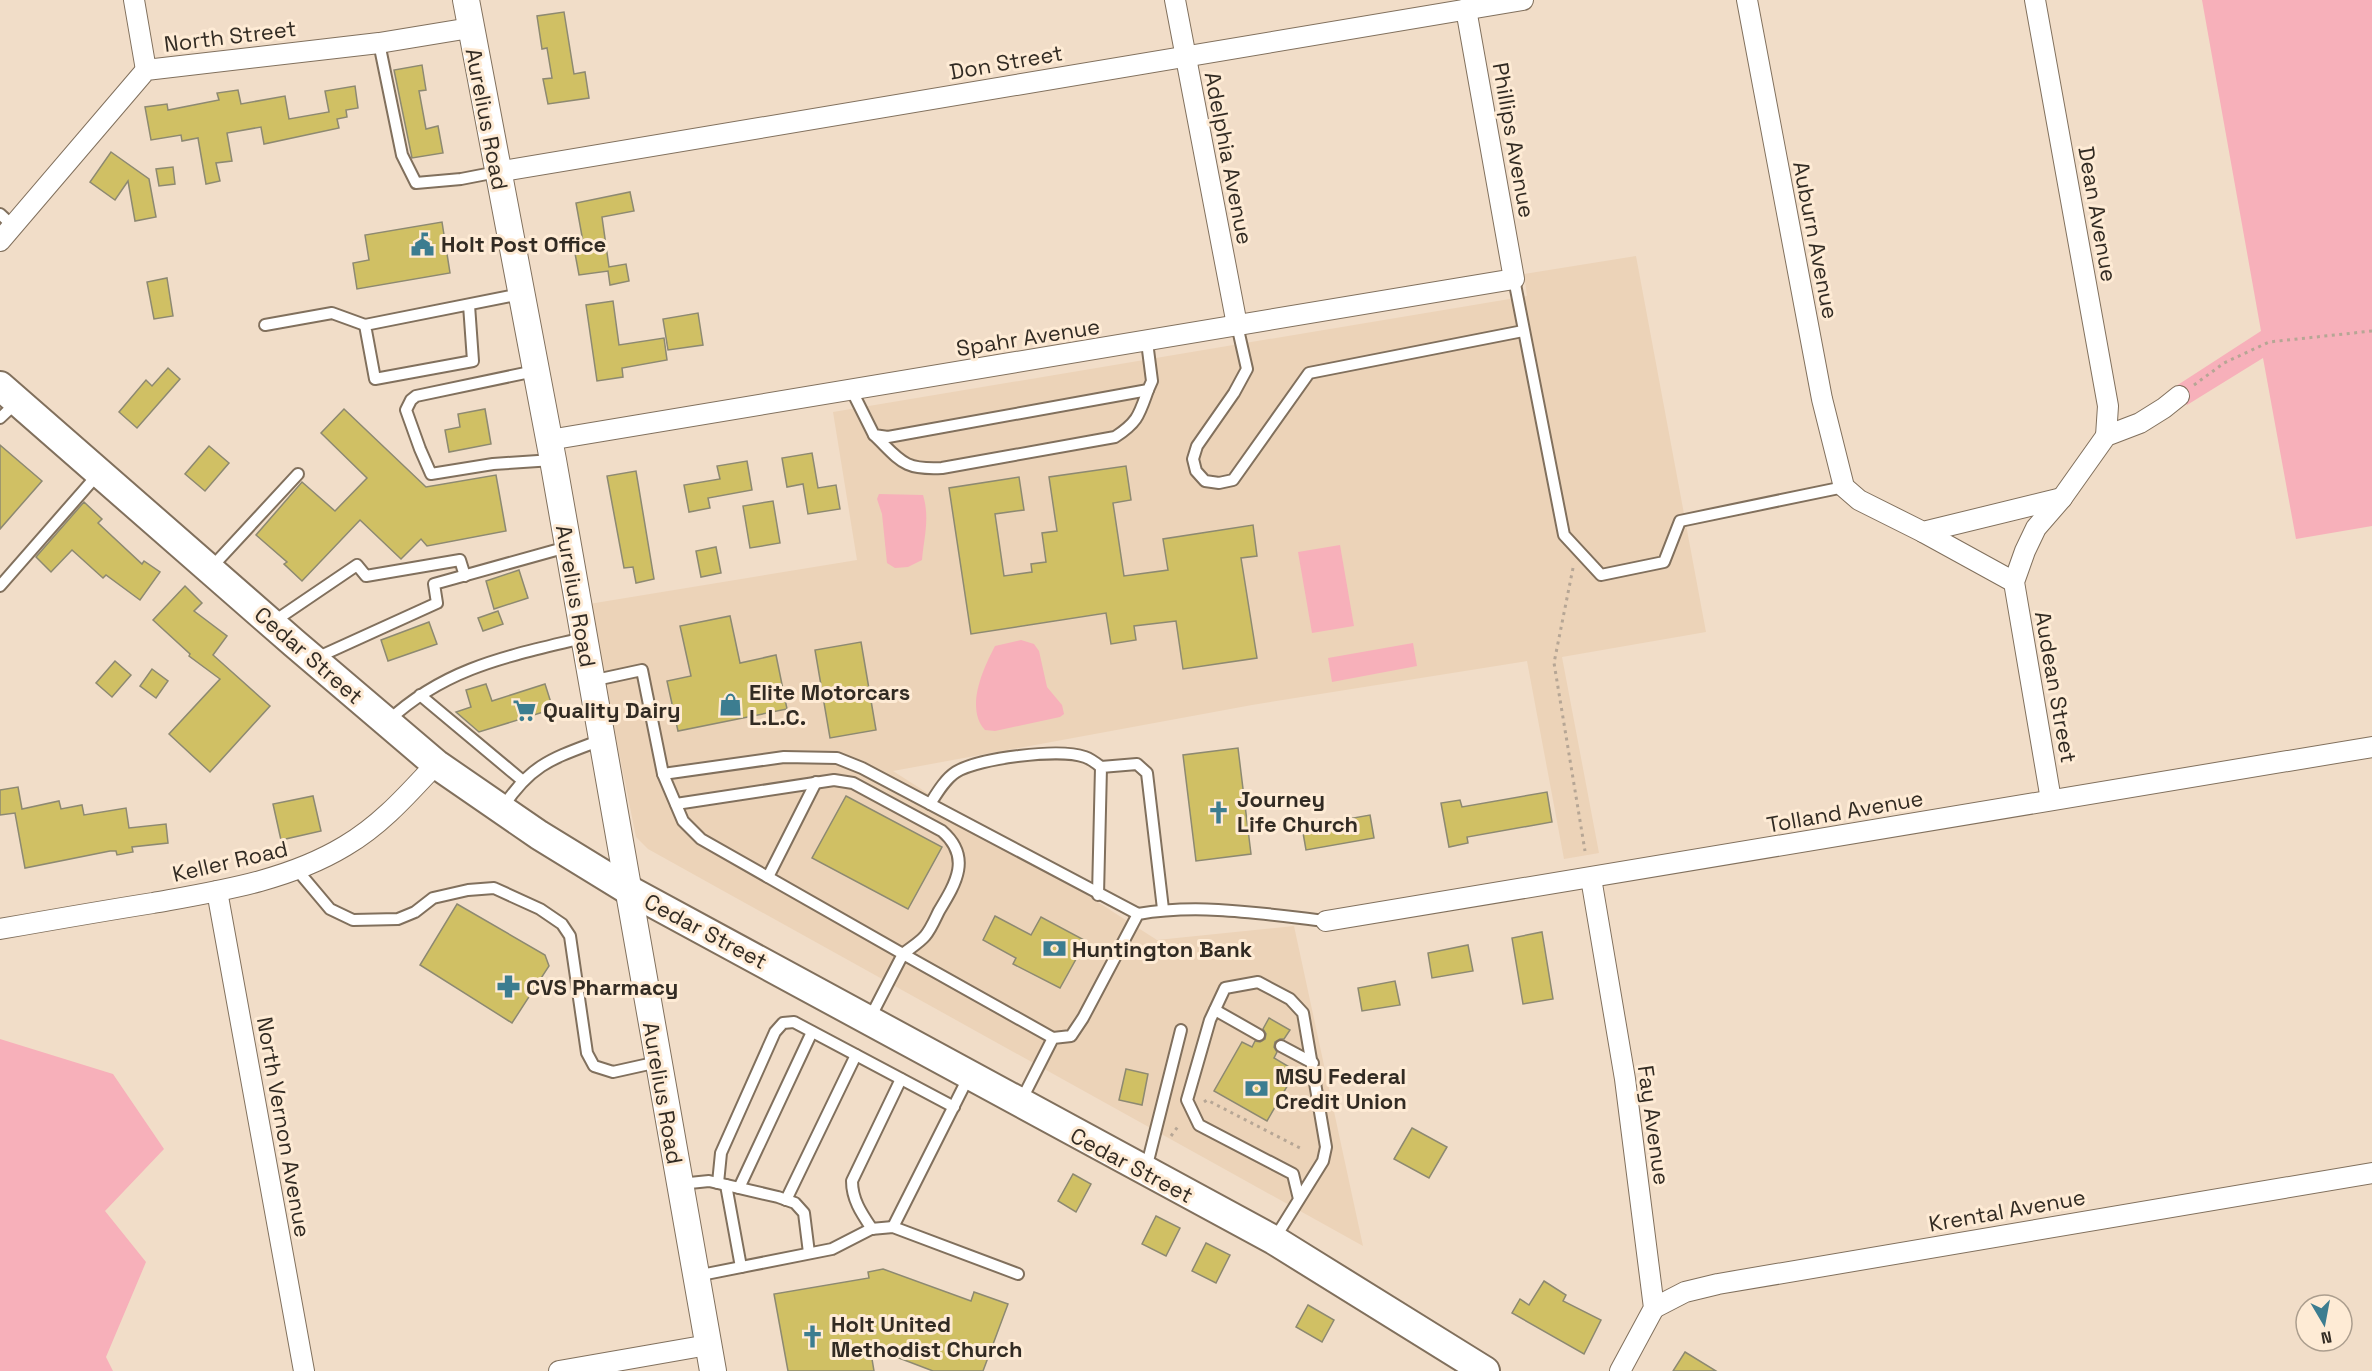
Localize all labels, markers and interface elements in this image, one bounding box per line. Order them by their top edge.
street label: North Street [162,14,298,58]
street label: Don Street [947,38,1065,86]
street label: Aurelius Road [460,46,514,192]
street label: Phillips Avenue [1487,60,1541,220]
street label: Adelphia Avenue [1199,69,1259,247]
street label: Dean Avenue [2072,144,2124,284]
street label: Auburn Avenue [1787,159,1845,321]
place label: Holt Post Office [441,230,606,258]
public building icon: Holt Post Office [410,231,436,257]
street label: Spahr Avenue [954,312,1102,362]
street label: Aurelius Road [550,523,602,669]
street label: Cedar Street [249,600,369,710]
street label: Audean Street [2029,609,2083,765]
place label: Elite Motorcars L.L.C. [749,678,910,731]
shop icon: Elite Motorcars L.L.C. [718,692,744,718]
place label: Quality Dairy [543,696,681,724]
supermarket icon: Quality Dairy [512,697,538,723]
street label: Tolland Avenue [1765,783,1925,839]
place label: Journey Life Church [1237,785,1358,838]
church icon: Journey Life Church [1206,799,1232,825]
street label: Keller Road [169,834,291,888]
street label: Cedar Street [640,887,772,975]
place label: Huntington Bank [1072,935,1253,963]
bank icon: Huntington Bank [1041,936,1067,962]
place label: CVS Pharmacy [526,973,678,1001]
pharmacy icon: CVS Pharmacy [495,974,521,1000]
street label: North Vernon Avenue [251,1015,317,1239]
street label: Aurelius Road [637,1020,689,1166]
place label: MSU Federal Credit Union [1275,1062,1407,1115]
street label: Fay Avenue [1632,1063,1676,1187]
bank icon: MSU Federal Credit Union [1244,1076,1270,1102]
street label: Cedar Street [1066,1121,1198,1209]
street label: Krental Avenue [1926,1182,2088,1238]
north arrow [2294,1293,2354,1353]
place label: Holt United Methodist Church [831,1310,1022,1363]
church icon: Holt United Methodist Church [800,1324,826,1350]
text: N [2319,1326,2334,1349]

